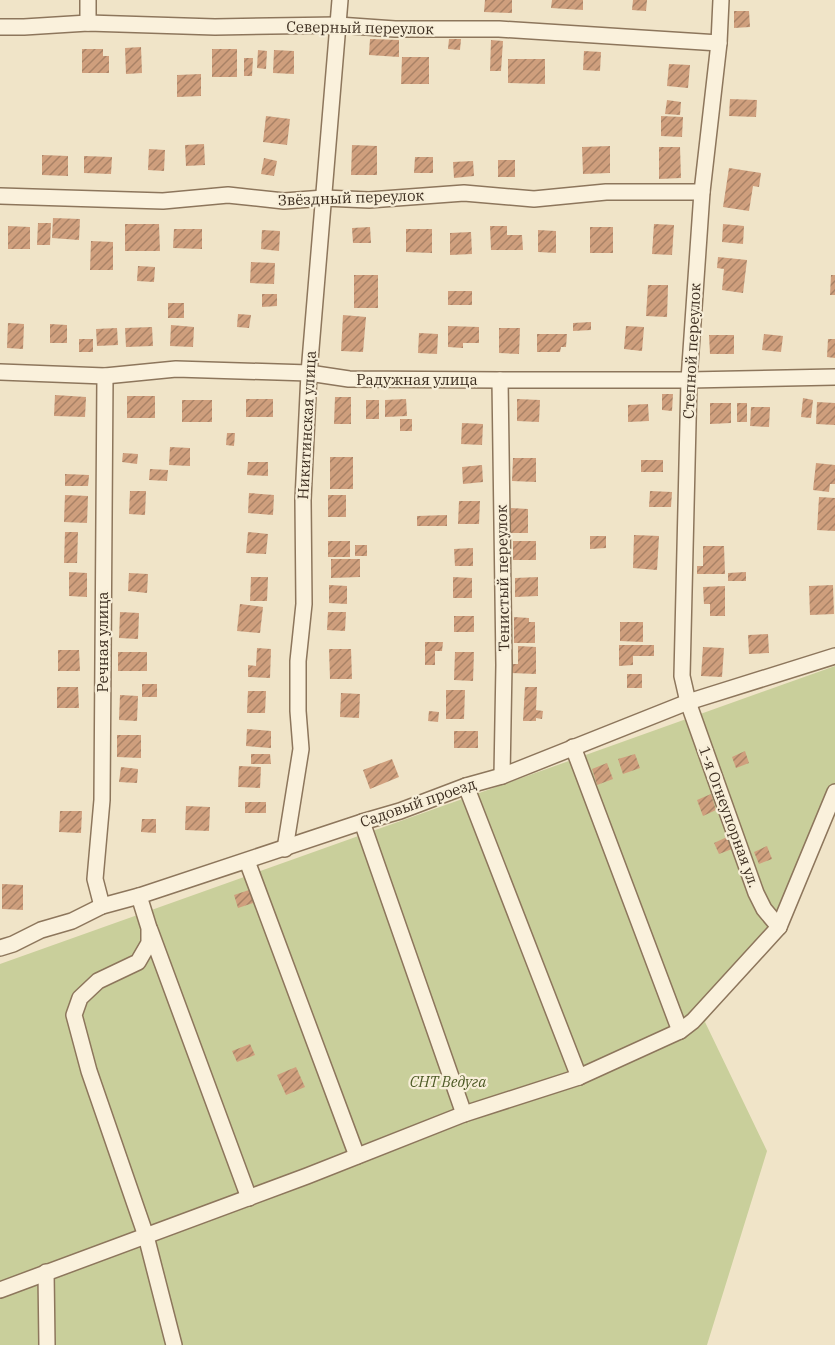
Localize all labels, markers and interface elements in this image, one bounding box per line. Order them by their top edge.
street label: Северный переулок [286,17,434,38]
street label: Звёздный переулок [278,185,425,210]
street label: Степной переулок [678,282,705,419]
street label: Никитинская улица [293,350,320,500]
street label: Радужная улица [356,370,478,389]
street label: Тенистый переулок [492,504,513,652]
street label: Речная улица [93,591,112,693]
street label: 1-я Огнеупорная ул. [695,743,764,890]
street label: Садовый проезд [357,774,478,831]
park label: СНТ Ведуга [410,1072,487,1091]

